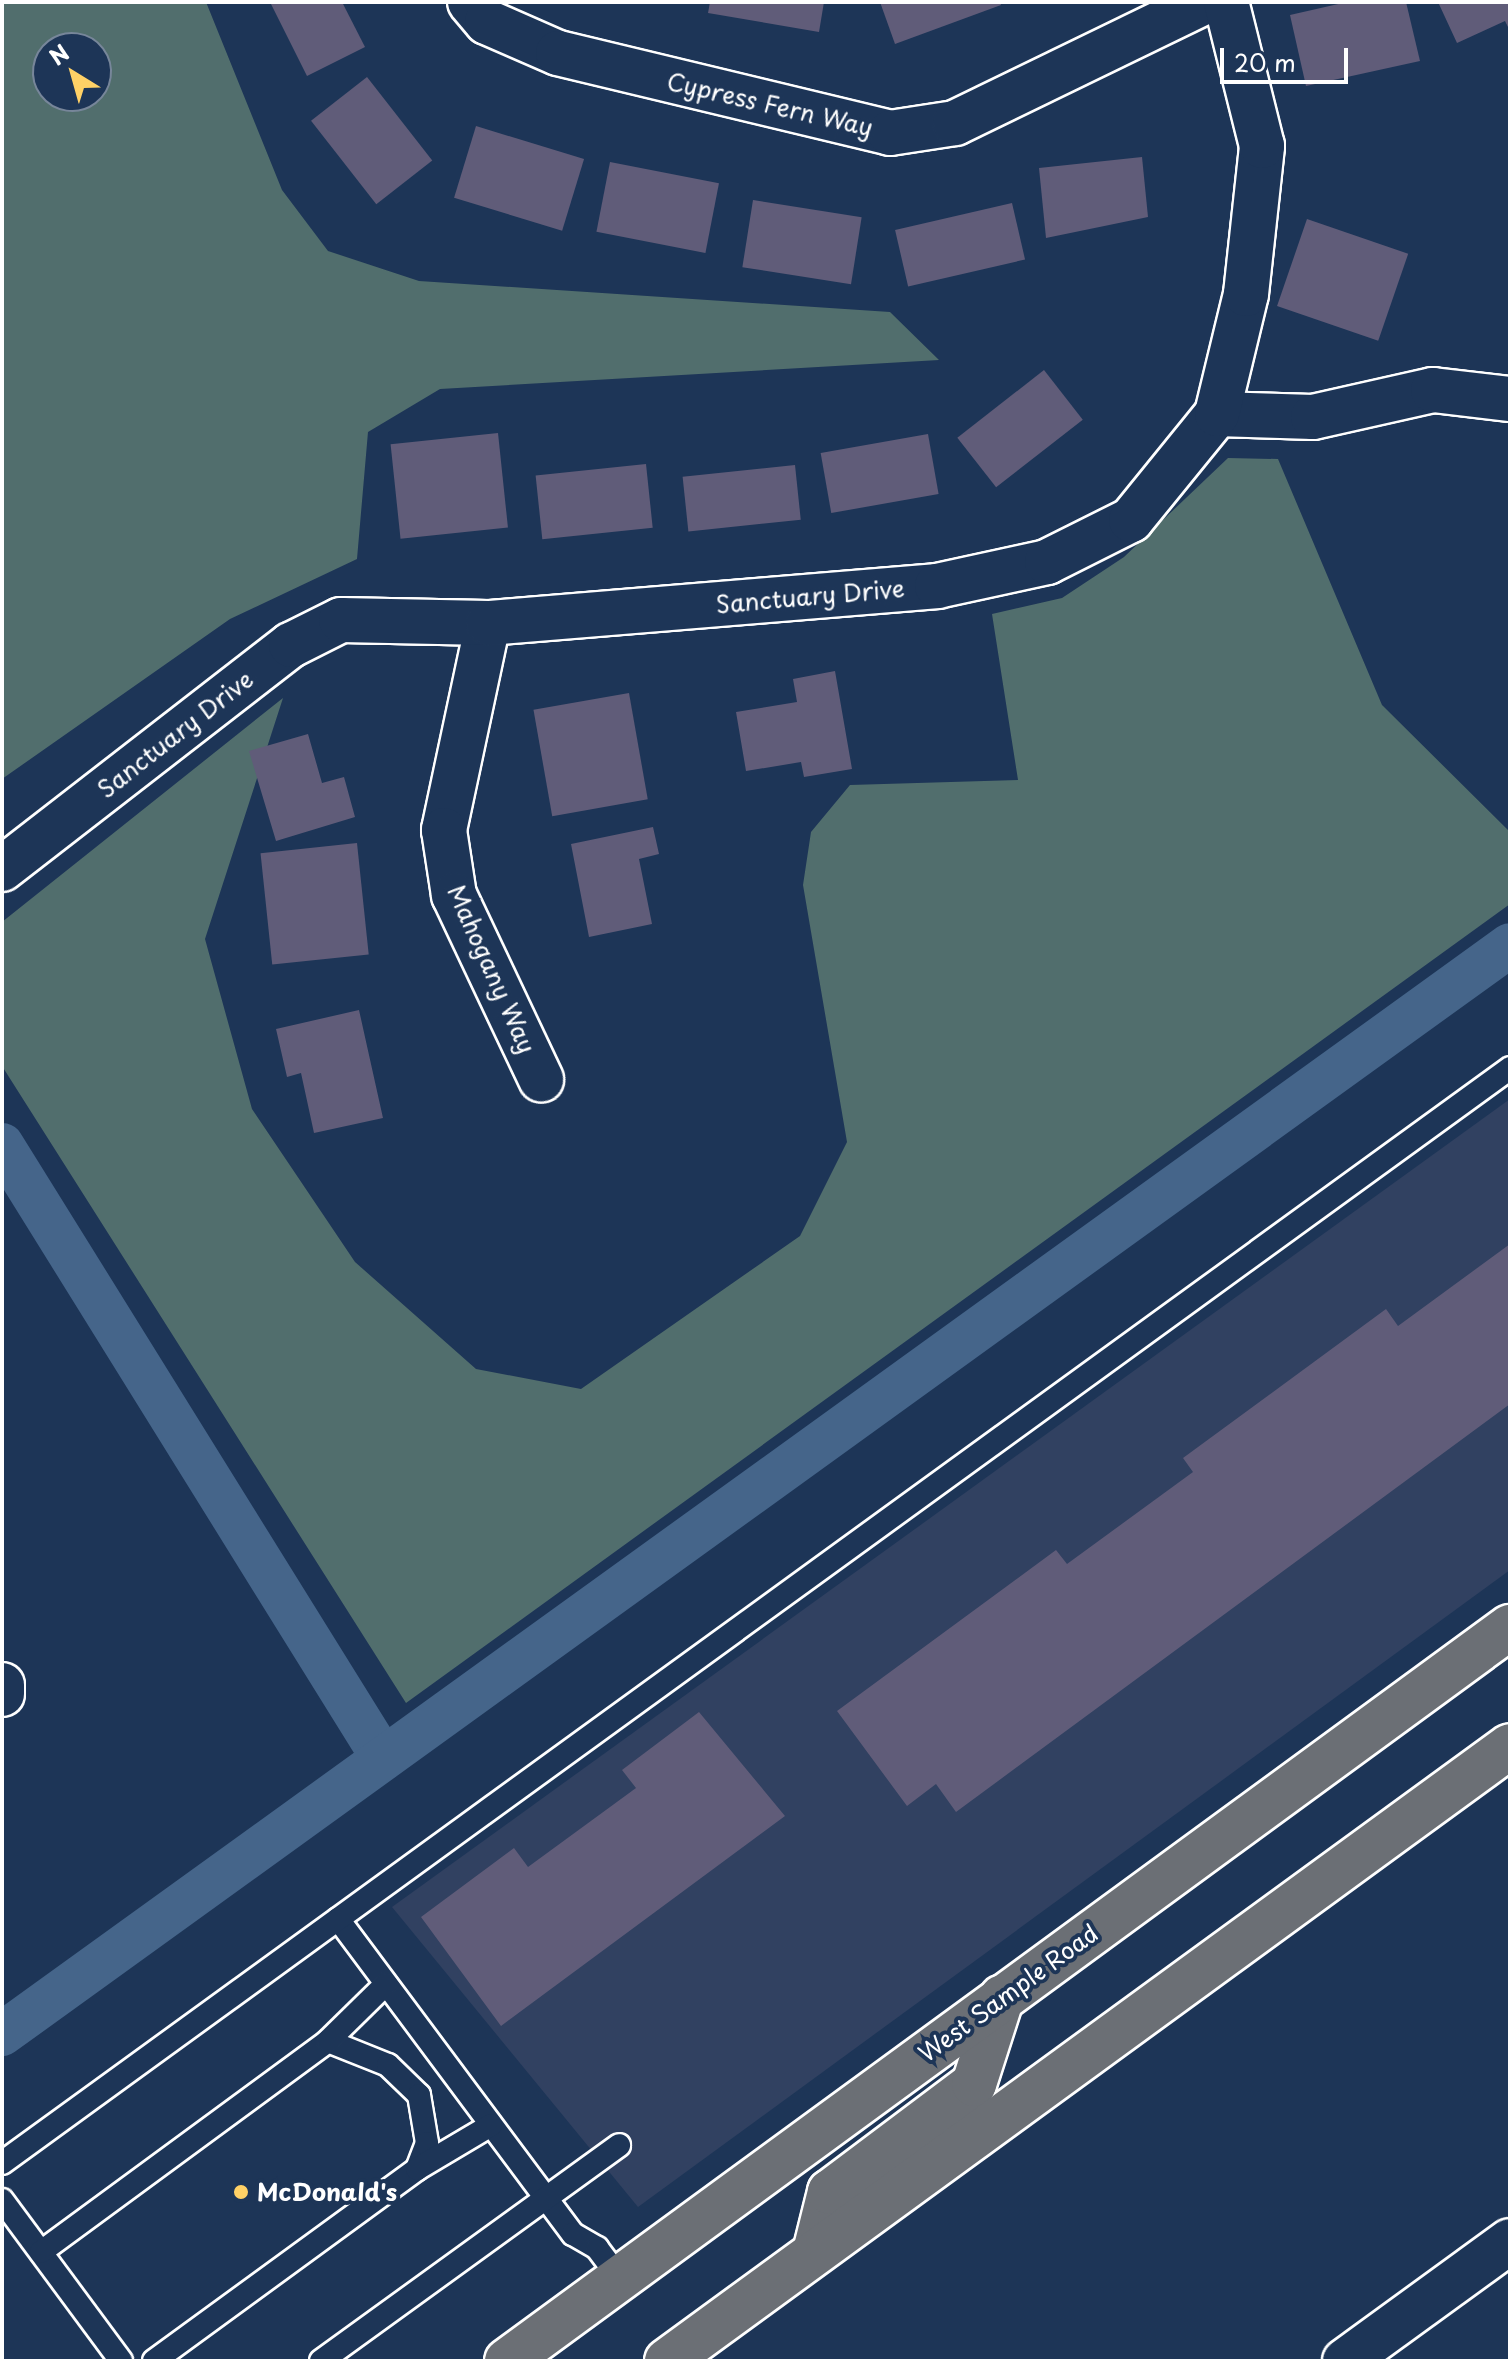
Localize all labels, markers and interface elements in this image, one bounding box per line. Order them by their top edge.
north arrow [32,32,112,112]
scale bar [1224,32,1352,82]
text: N [42,36,75,72]
text: 20 m [1234,44,1296,80]
street label: Cypress Fern Way [664,66,876,142]
street label: Sanctuary Drive [715,573,905,619]
street label: Sanctuary Drive [92,665,258,803]
street label: Mahogany Way [442,881,542,1057]
street label: West Sample Road [912,1918,1104,2068]
place label: McDonald's [257,2178,397,2206]
marker: McDonald's [232,2183,250,2201]

